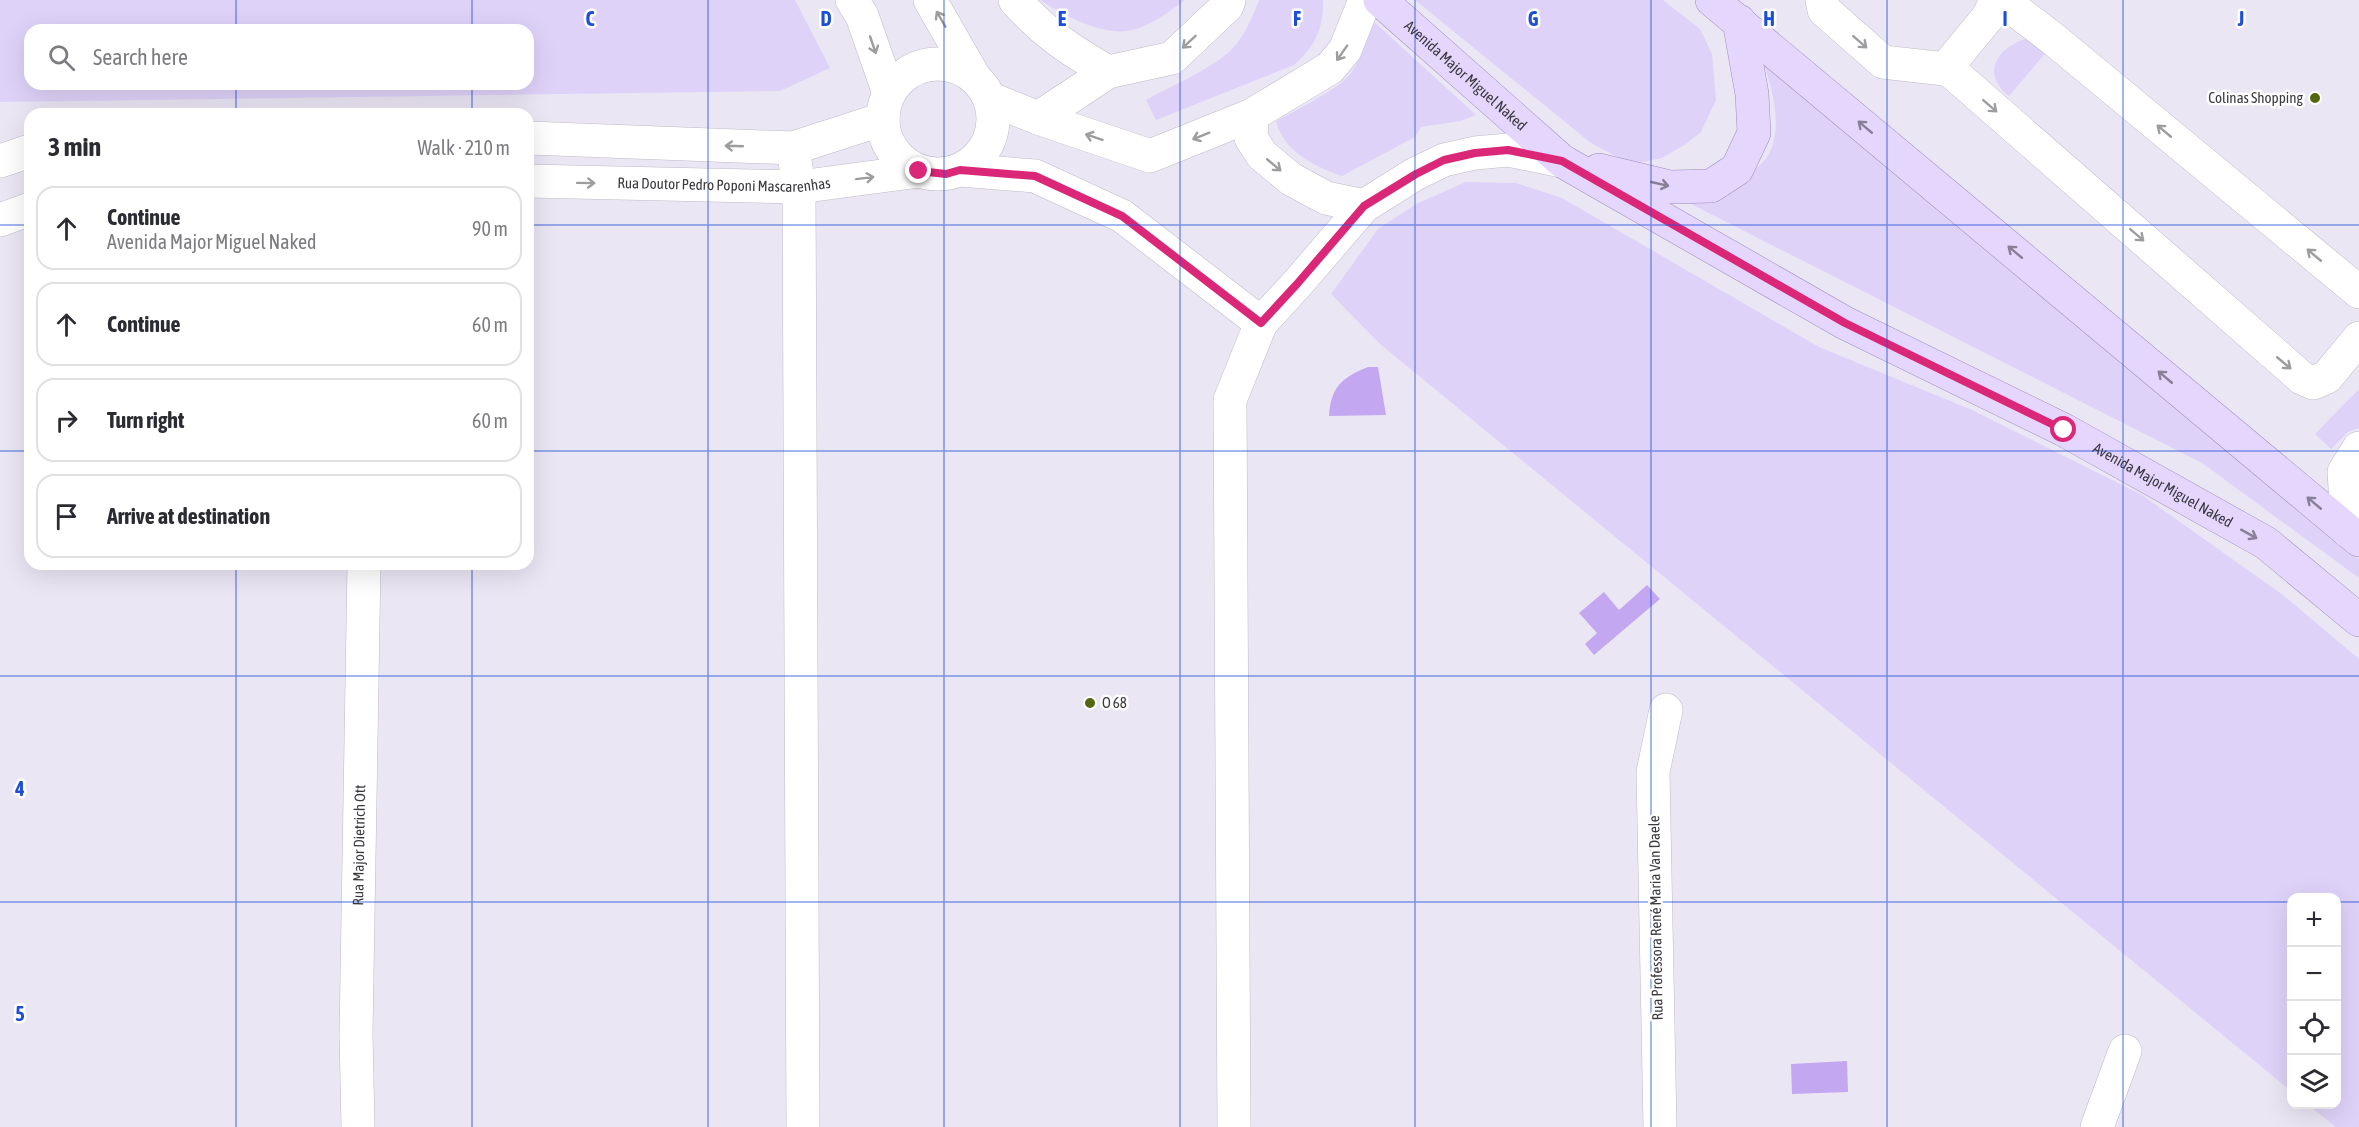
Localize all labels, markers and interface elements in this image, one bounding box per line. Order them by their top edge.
text: C [586,7,595,30]
text: D [820,7,832,30]
text: E [1058,7,1067,30]
text: F [1293,7,1301,30]
text: G [1528,7,1539,30]
text: H [1763,7,1775,30]
text: I [2002,7,2008,30]
text: J [2237,7,2244,30]
one-way arrow [934,11,946,28]
street label: Avenida Major Miguel Naked [1401,17,1530,134]
search box [24,24,534,90]
one-way arrow [1182,34,1197,48]
one-way arrow [868,35,879,54]
one-way arrow [1852,35,1867,49]
icon: search [45,41,78,74]
text: Search here [93,44,188,70]
one-way arrow [1336,45,1348,61]
place label: Colinas Shopping [2208,89,2304,106]
marker: Colinas Shopping [2308,91,2322,105]
one-way arrow [1983,99,1998,113]
one-way arrow [1858,120,1873,134]
one-way arrow [2156,124,2172,137]
one-way arrow [1085,131,1104,142]
one-way arrow [1192,131,1211,142]
text: 3 min [48,132,101,162]
text: Walk · 210 m [418,136,510,159]
one-way arrow [725,140,745,151]
route end [905,157,931,183]
one-way arrow [1266,159,1282,172]
one-way arrow [854,172,874,183]
street label: Rua Doutor Pedro Poponi Mascarenhas [617,174,831,195]
one-way arrow [576,177,596,188]
one-way arrow [1650,179,1669,191]
text: Continue [107,204,181,230]
icon: ahead [50,212,83,245]
text: 90 m [472,217,508,240]
one-way arrow [2129,228,2144,242]
text: Avenida Major Miguel Naked [107,230,316,253]
one-way arrow [2007,246,2023,259]
one-way arrow [2307,248,2322,262]
icon: ahead [50,308,83,341]
text: Continue [107,311,181,337]
text: 60 m [472,313,508,336]
one-way arrow [2276,356,2291,370]
one-way arrow [2157,371,2173,384]
icon: right [50,404,83,437]
text: Turn right [107,407,184,433]
text: 60 m [472,409,508,432]
route start [2050,416,2076,442]
street label: Avenida Major Miguel Naked [2090,439,2236,531]
one-way arrow [2306,496,2322,509]
icon: arrive [50,500,83,533]
text: Arrive at destination [107,503,270,529]
one-way arrow [2240,528,2257,540]
place label: O 68 [1102,694,1127,711]
marker: O 68 [1083,696,1097,710]
text: 4 [14,777,25,800]
street label: Rua Major Dietrich Ott [349,784,368,906]
street label: Rua Professora René Maria Van Daele [1645,815,1666,1021]
map controls [2287,893,2341,1109]
button: + [2287,893,2341,947]
button: − [2287,947,2341,1001]
button: locate [2287,1001,2341,1055]
text: 5 [15,1002,25,1025]
button: layers [2287,1055,2341,1109]

